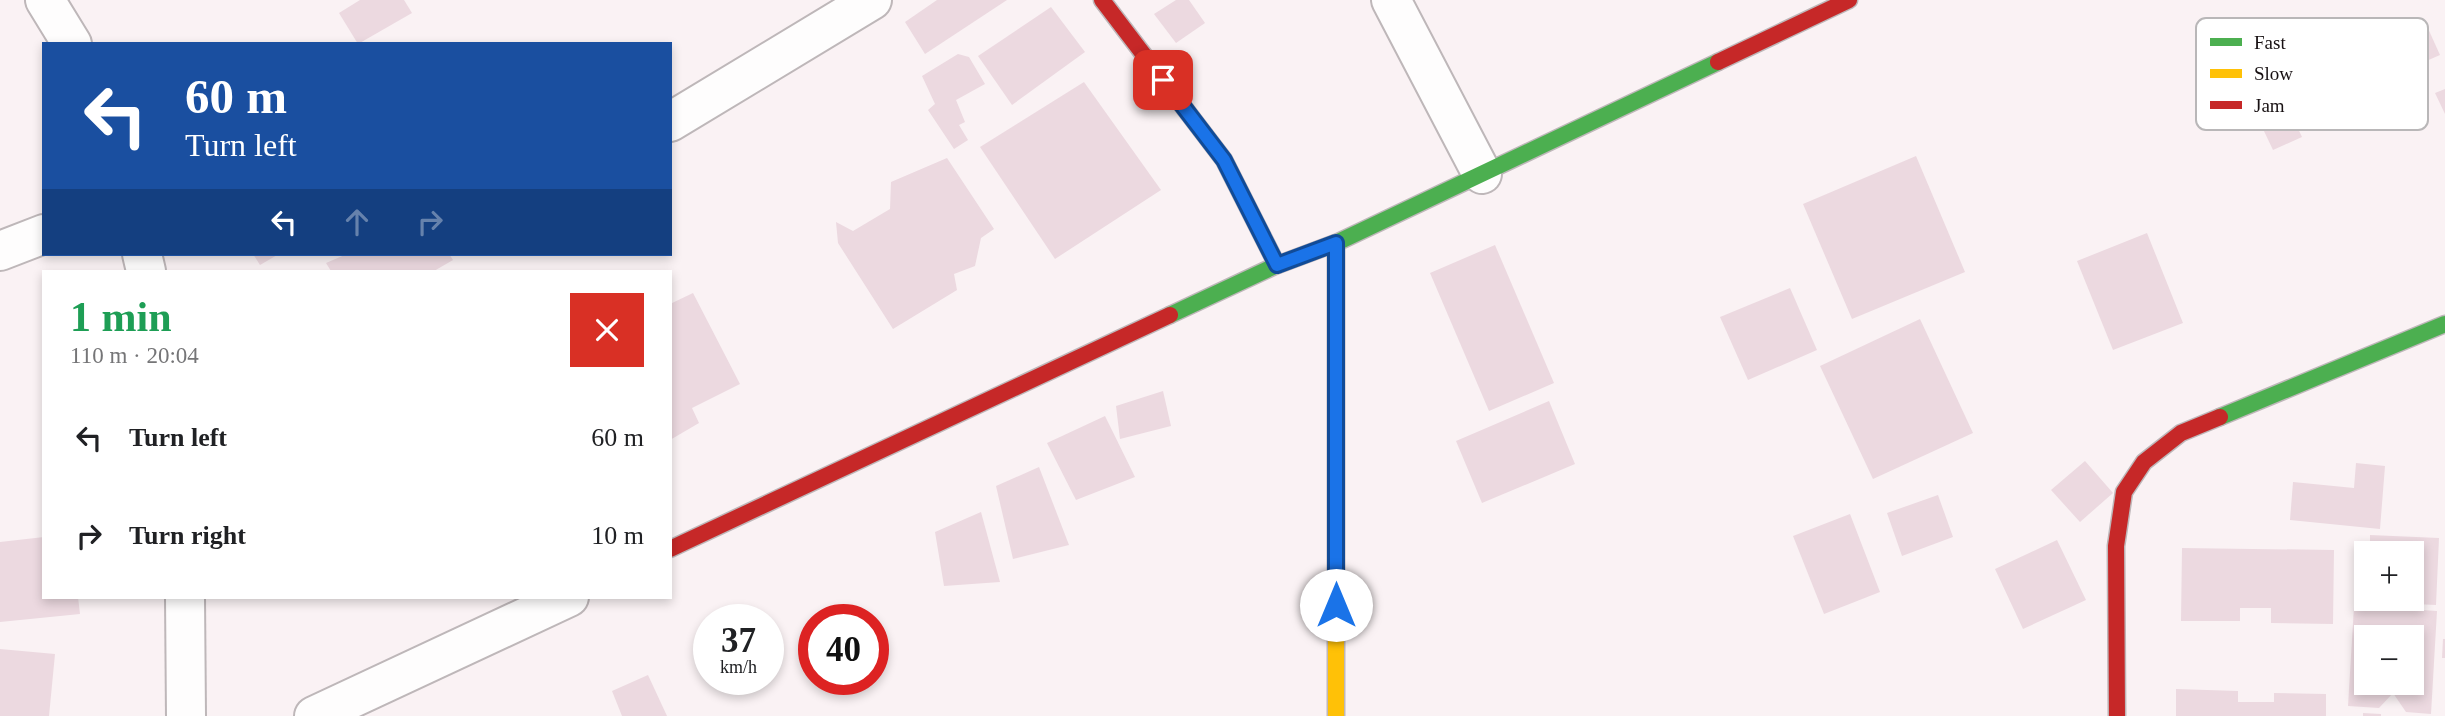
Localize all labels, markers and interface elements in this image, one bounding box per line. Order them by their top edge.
legend [2196,18,2428,130]
text: Fast [2254,32,2286,53]
pin [1133,50,1193,110]
icon: arrive [1144,61,1182,99]
text: Slow [2254,63,2293,84]
text: 60 m [185,69,287,124]
icon: left [70,70,161,161]
text: Jam [2254,95,2285,116]
text: Turn left [185,127,297,163]
icon: left [265,203,303,241]
icon: ahead [338,203,376,241]
icon: right [411,203,449,241]
button: close [570,293,644,367]
text: 1 min [70,294,172,340]
text: 110 m · 20:04 [70,343,199,368]
icon: left [70,419,108,457]
text: Turn left [129,423,227,452]
text: 60 m [591,423,644,452]
icon: right [70,517,108,555]
text: Turn right [129,521,246,550]
text: 10 m [591,521,644,550]
map controls [2354,541,2424,695]
button: + [2354,541,2424,611]
position arrow [1299,568,1373,642]
speed limit sign: 40 [798,604,889,695]
text: 37 [721,621,756,660]
button: − [2354,625,2424,695]
text: km/h [720,657,757,677]

